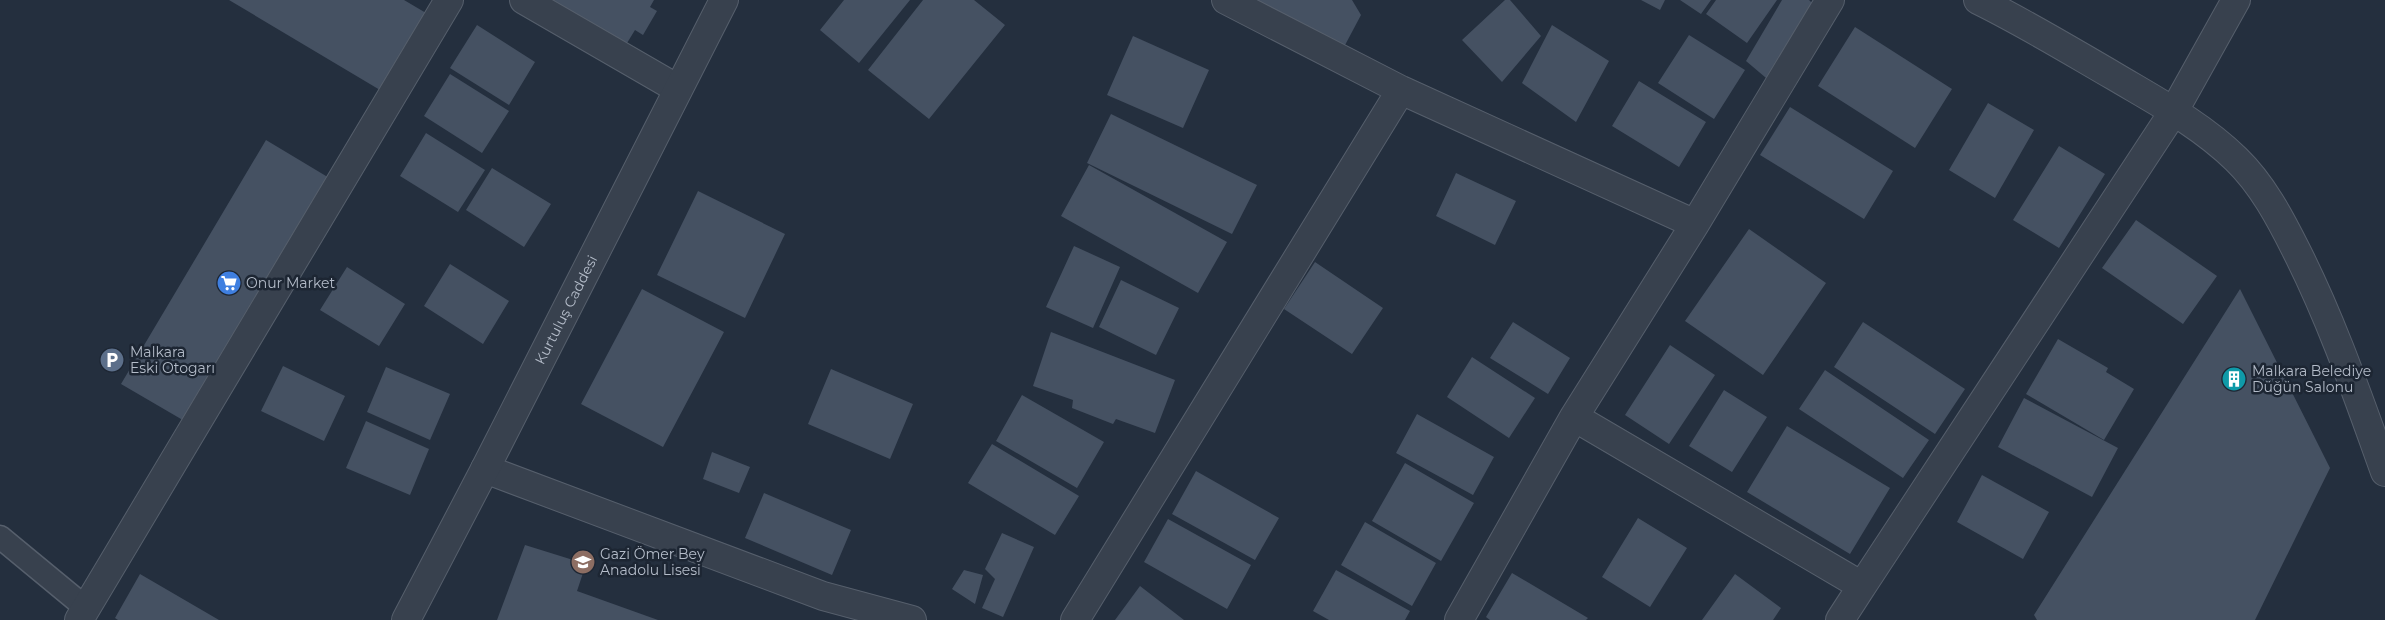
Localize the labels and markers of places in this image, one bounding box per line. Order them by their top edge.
supermarket icon: Onur Market [216,270,242,296]
place label: Onur Market [246,274,336,292]
place label: Malkara Eski Otogarı [130,343,215,377]
parking icon: Malkara Eski Otogarı [99,347,125,373]
place label: Malkara Belediye Düğün Salonu [2252,362,2371,396]
building icon: Malkara Belediye Düğün Salonu [2221,366,2247,392]
place label: Gazi Ömer Bey Anadolu Lisesi [600,545,705,579]
school or university icon: Gazi Ömer Bey Anadolu Lisesi [570,549,596,575]

